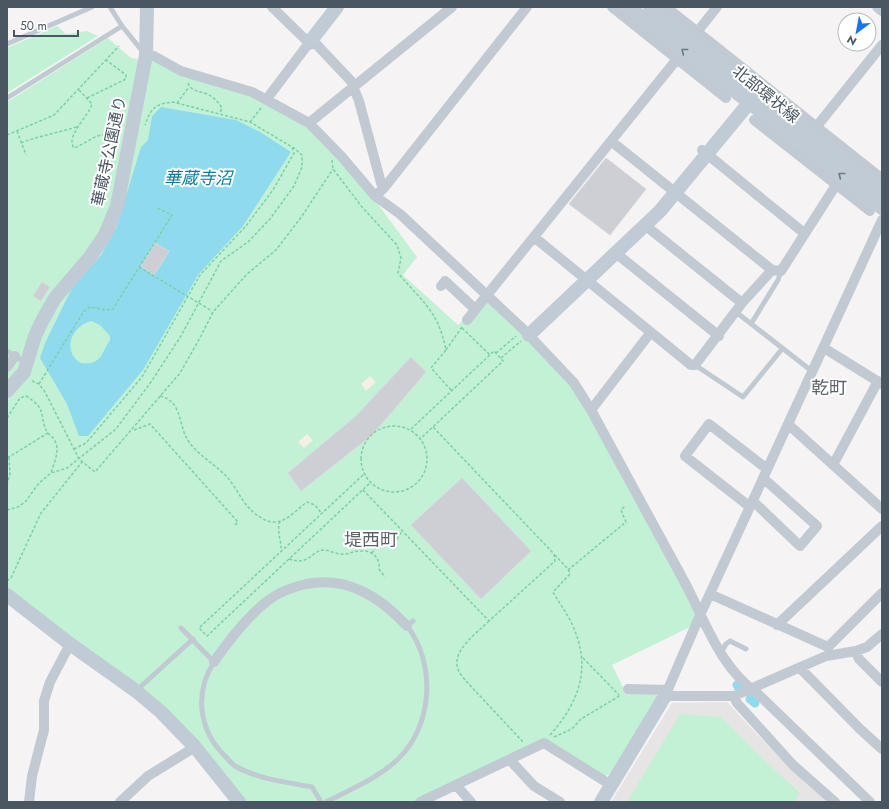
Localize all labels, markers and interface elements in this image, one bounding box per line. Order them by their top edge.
scale bar [14,12,78,38]
north arrow [837,12,877,52]
text: 50 m [20,17,47,35]
text: N [844,31,860,50]
one-way arrow [682,48,689,55]
street label: 北部環状線 [728,60,804,128]
street label: 華蔵寺公園通り [86,94,132,208]
water label: 華蔵寺沼 [164,166,234,190]
one-way arrow [838,173,845,180]
district label: 乾町 [811,375,847,401]
district label: 堤西町 [344,527,398,553]

